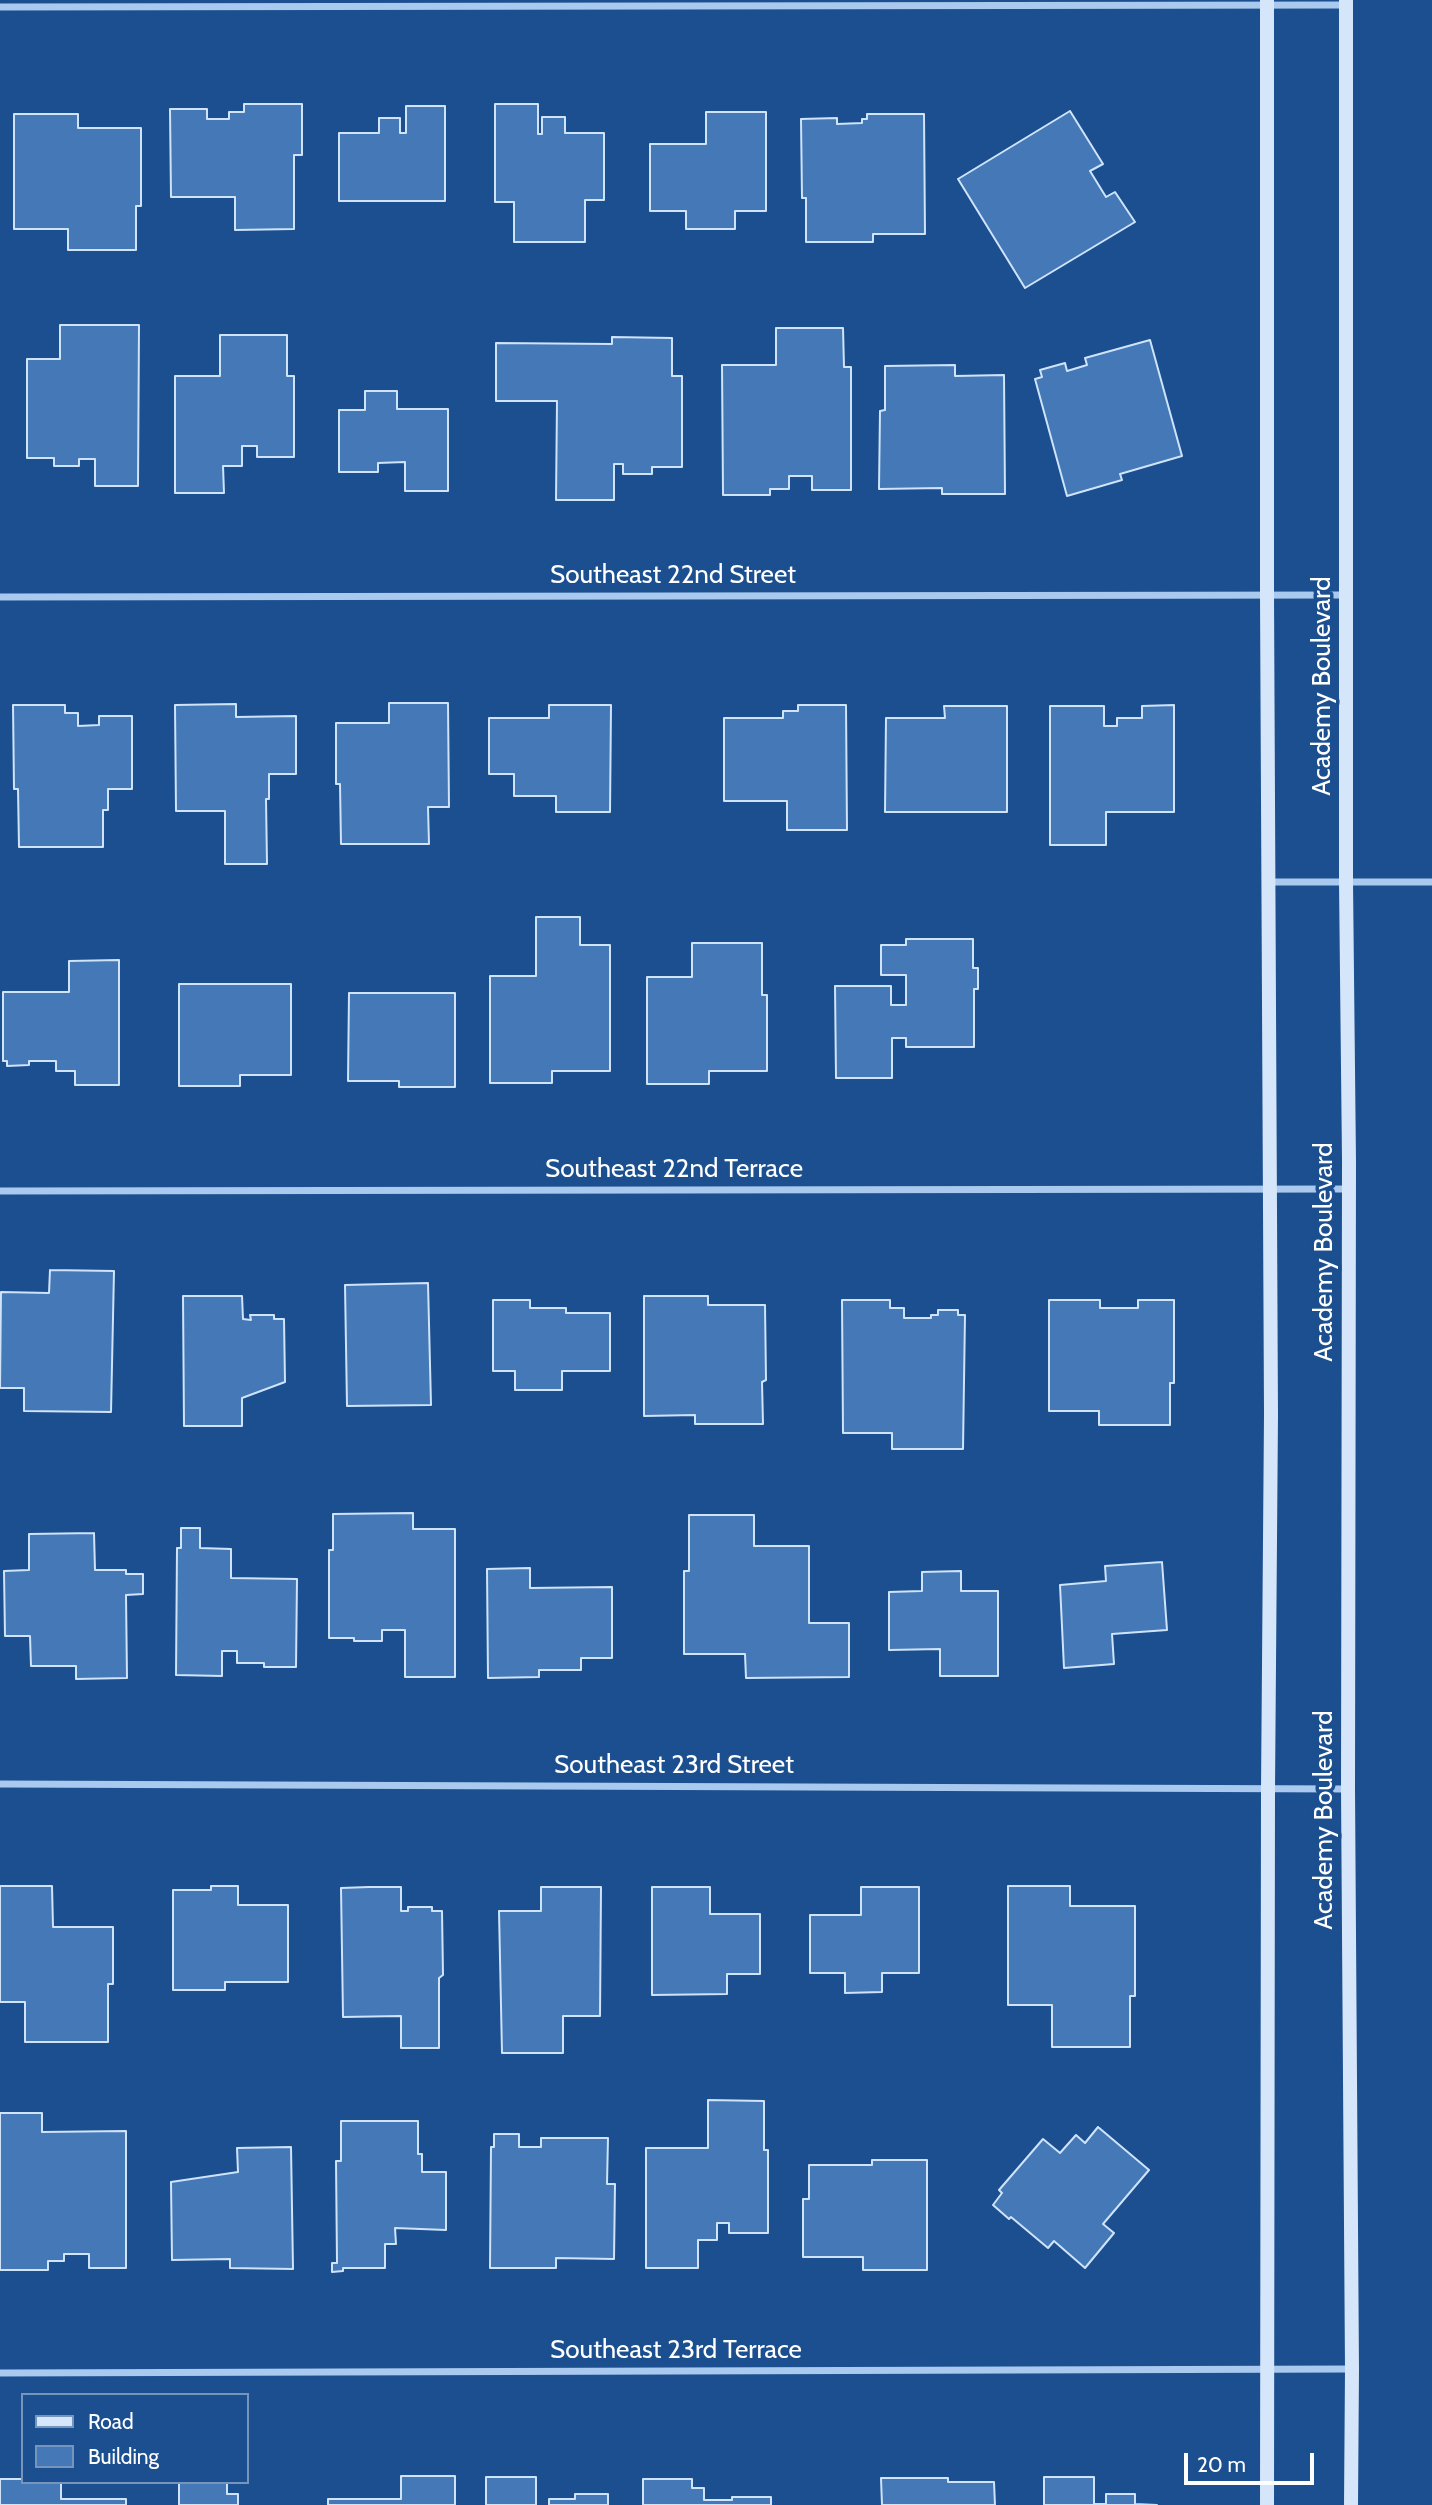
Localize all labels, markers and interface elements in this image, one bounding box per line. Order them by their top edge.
street label: Southeast 22nd Street [550,559,796,591]
street label: Academy Boulevard [1306,576,1338,796]
street label: Academy Boulevard [1308,1142,1340,1362]
street label: Southeast 22nd Terrace [545,1153,803,1185]
street label: Academy Boulevard [1308,1710,1340,1930]
street label: Southeast 23rd Street [554,1749,794,1781]
street label: Southeast 23rd Terrace [550,2334,802,2366]
legend [21,2393,248,2484]
text: Road [88,2409,134,2434]
scale bar [1187,2438,1316,2482]
text: Building [88,2444,159,2469]
text: 20 m [1197,2452,1246,2477]

